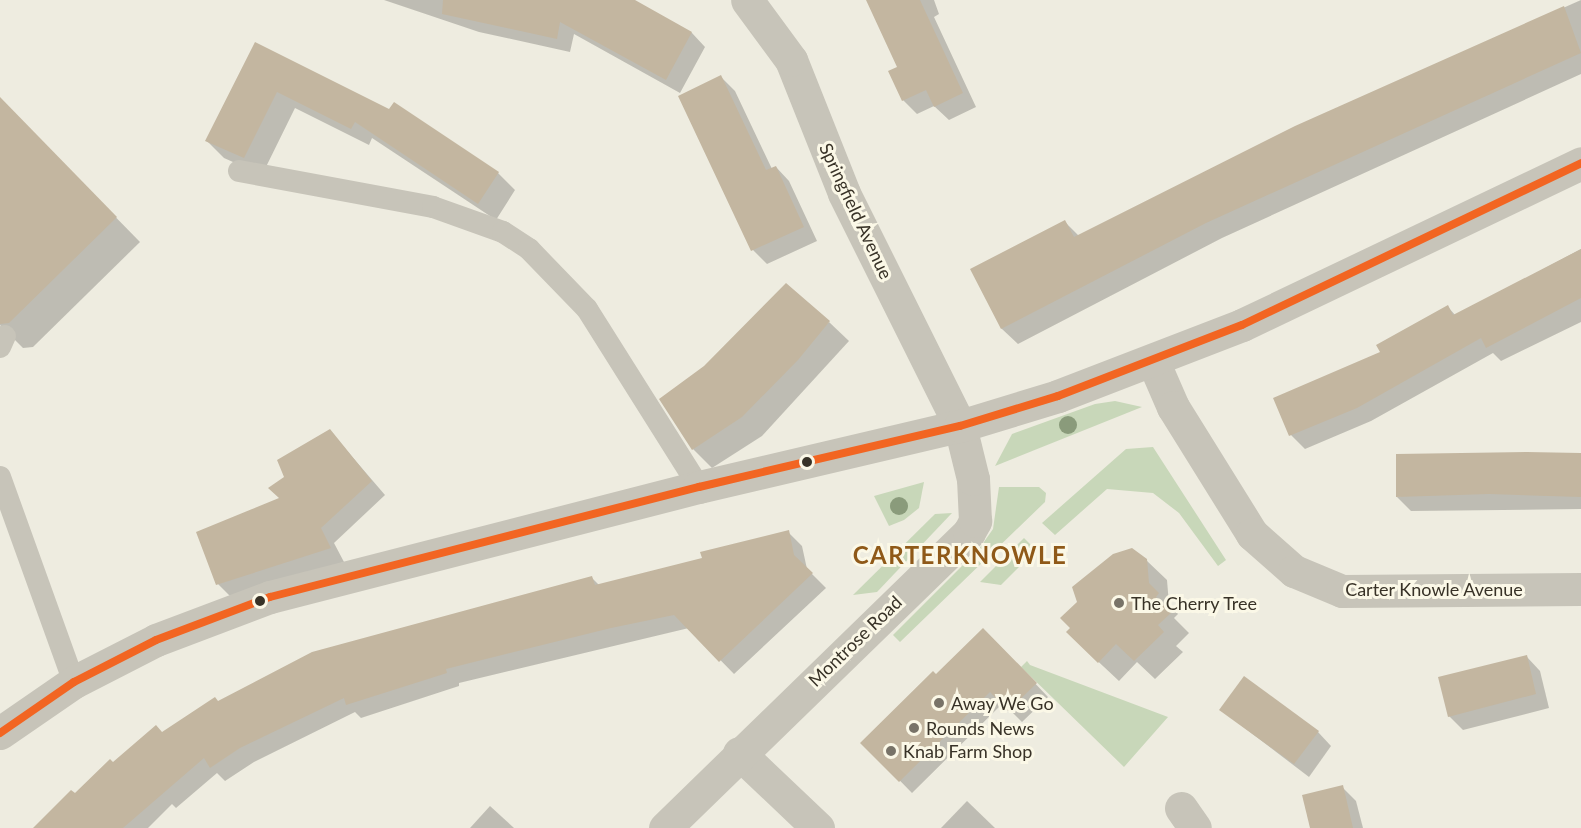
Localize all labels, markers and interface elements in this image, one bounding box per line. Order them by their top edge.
street label: Springfield Avenue [815,139,897,283]
unlabelled marker [801,456,813,468]
district label: CARTERKNOWLE [853,541,1067,569]
street label: Carter Knowle Avenue [1345,578,1523,600]
street label: Montrose Road [804,591,906,691]
place label: The Cherry Tree [1131,592,1258,614]
unlabelled marker [254,595,266,607]
marker: The Cherry Tree [1112,596,1126,610]
place label: Away We Go [951,692,1054,714]
marker: Away We Go [932,696,946,710]
place label: Rounds News [926,717,1034,739]
marker: Rounds News [907,721,921,735]
place label: Knab Farm Shop [903,740,1032,762]
marker: Knab Farm Shop [884,744,898,758]

